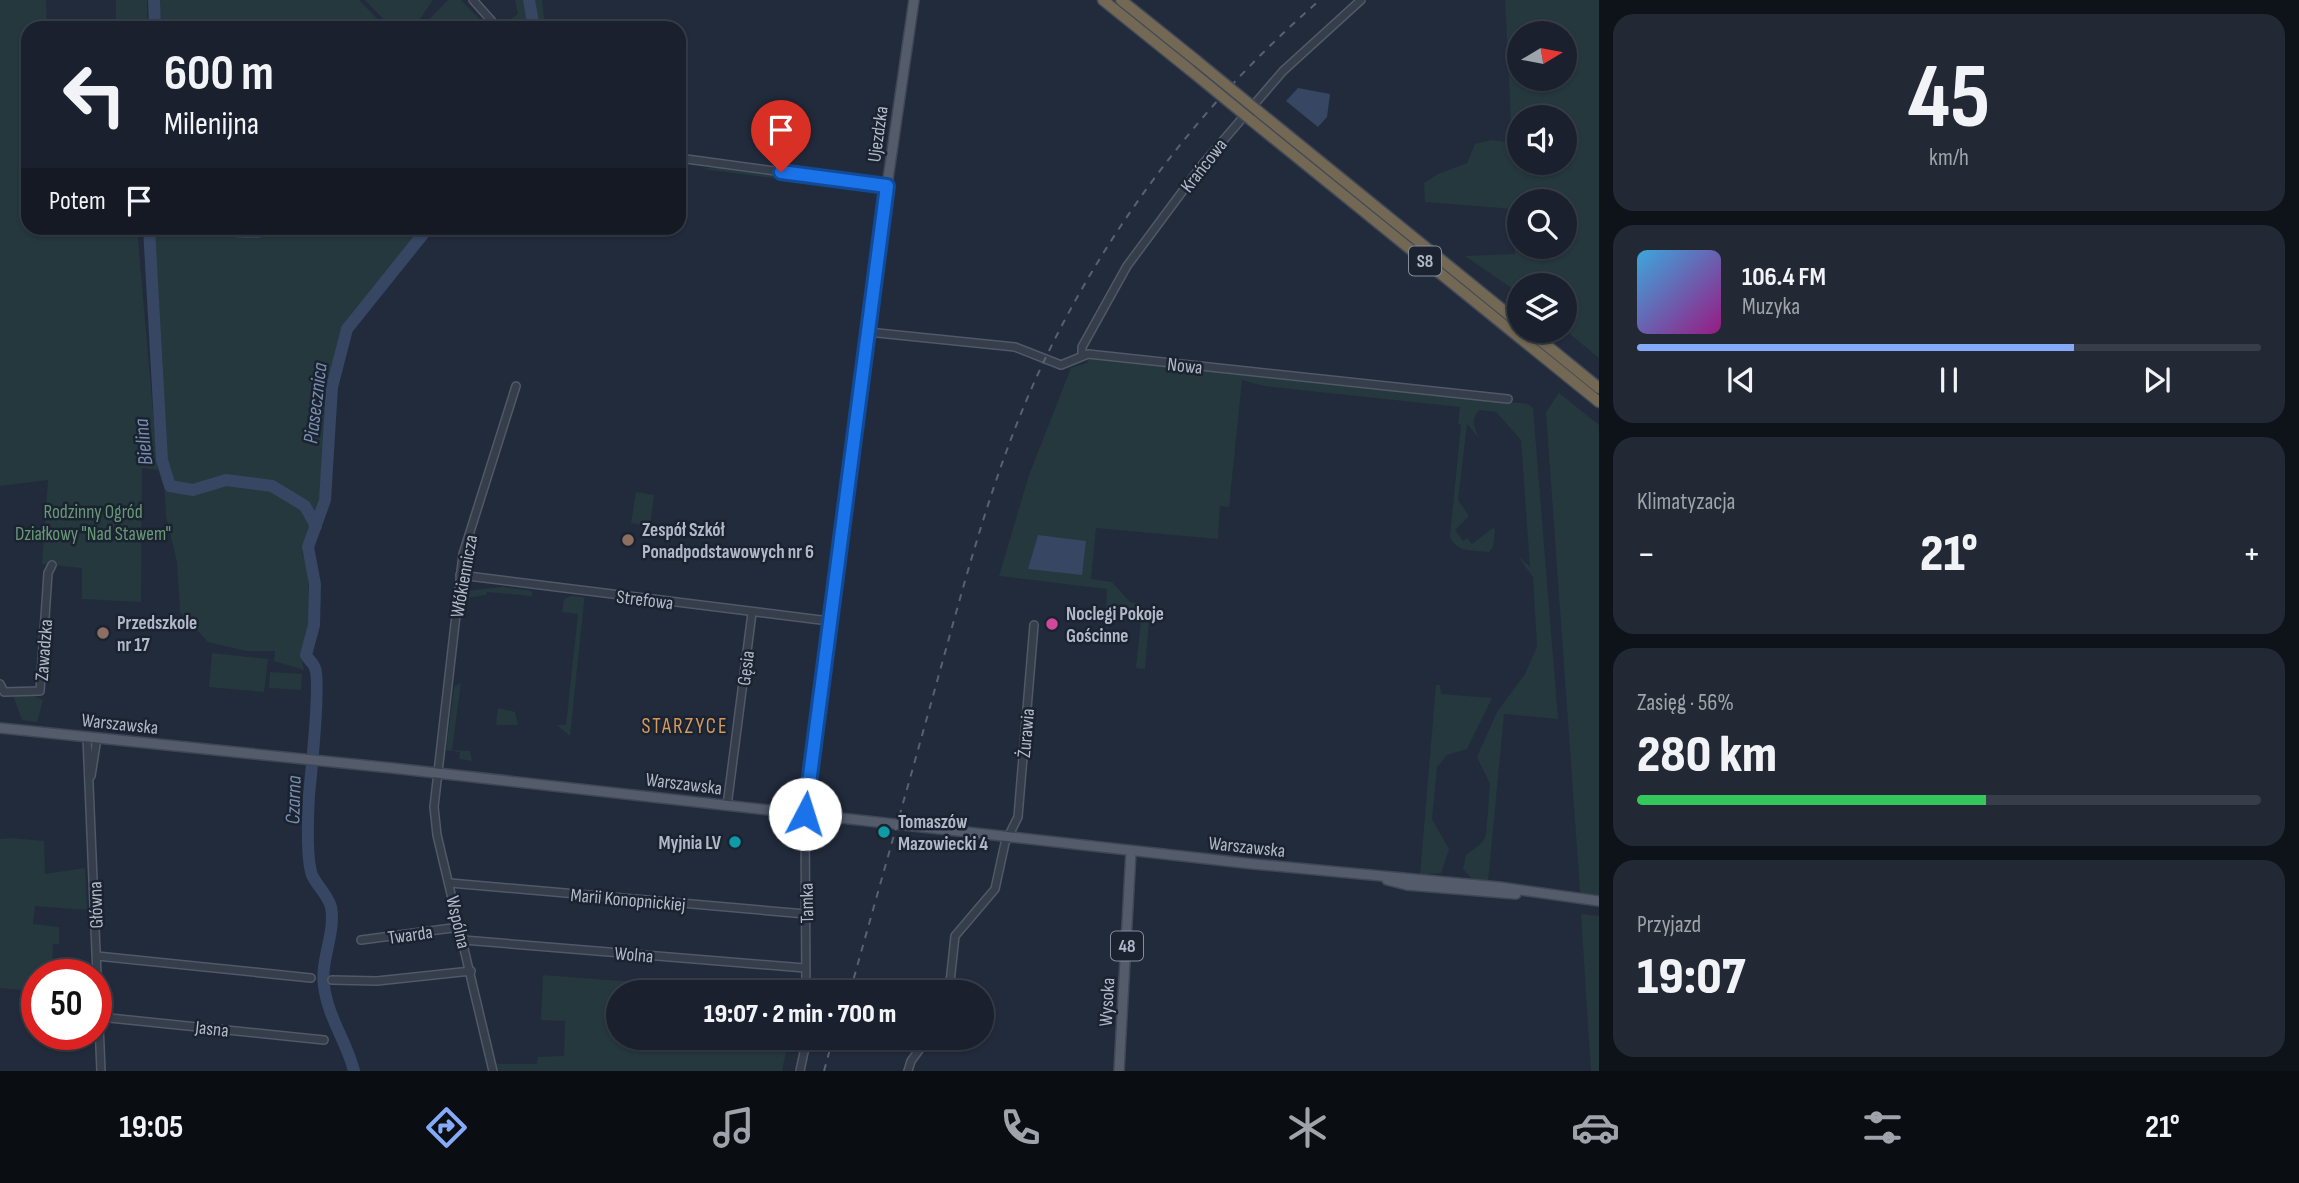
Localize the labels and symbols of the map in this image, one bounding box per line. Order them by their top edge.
north arrow [1507,21,1577,91]
pin [751,100,811,172]
street label: Ujezdzka [863,105,894,164]
street label: Krańcowa [1176,134,1232,197]
road number: S8 [1409,246,1441,276]
street label: Nowa [1166,353,1204,380]
water label: Piasecznica [298,361,333,445]
water label: Bielina [129,417,158,466]
park label: Rodzinny Ogród Działkowy "Nad Stawem" [15,501,171,546]
place label: Zespół Szkół Ponadpodstawowych nr 6 [642,519,814,564]
marker: Zespół Szkół Ponadpodstawowych nr 6 [620,532,636,548]
street label: Włókiennicza [446,533,483,619]
street label: Strefowa [615,586,675,615]
place label: Noclegi Pokoje Gościnne [1066,603,1164,648]
place label: Przedszkole nr 17 [117,612,197,657]
marker: Noclegi Pokoje Gościnne [1044,616,1060,632]
street label: Zawadzka [31,618,58,682]
marker: Przedszkole nr 17 [95,625,111,641]
street label: Gęsia [733,649,760,687]
street label: Żurawia [1013,707,1040,759]
street label: Warszawska [80,709,159,740]
district label: STARZYCE [641,714,729,739]
street label: Warszawska [644,768,723,801]
water label: Czarna [280,775,307,825]
position arrow [768,777,842,851]
place label: Tomaszów Mazowiecki 4 [898,811,988,856]
marker: Tomaszów Mazowiecki 4 [876,824,892,840]
place label: Myjnia LV [659,832,722,855]
street label: Warszawska [1207,832,1286,863]
marker: Myjnia LV [727,834,743,850]
street label: Główna [84,881,109,929]
street label: Tamka [796,883,819,923]
street label: Marii Konopnickiej [569,884,686,917]
street label: Wspólna [440,894,475,951]
street label: Twarda [386,921,434,950]
road number: 48 [1111,931,1143,960]
street label: Wolna [613,942,654,969]
speed limit sign: 50 [21,959,112,1050]
street label: Wysoka [1095,977,1120,1027]
street label: Jasna [193,1016,230,1043]

